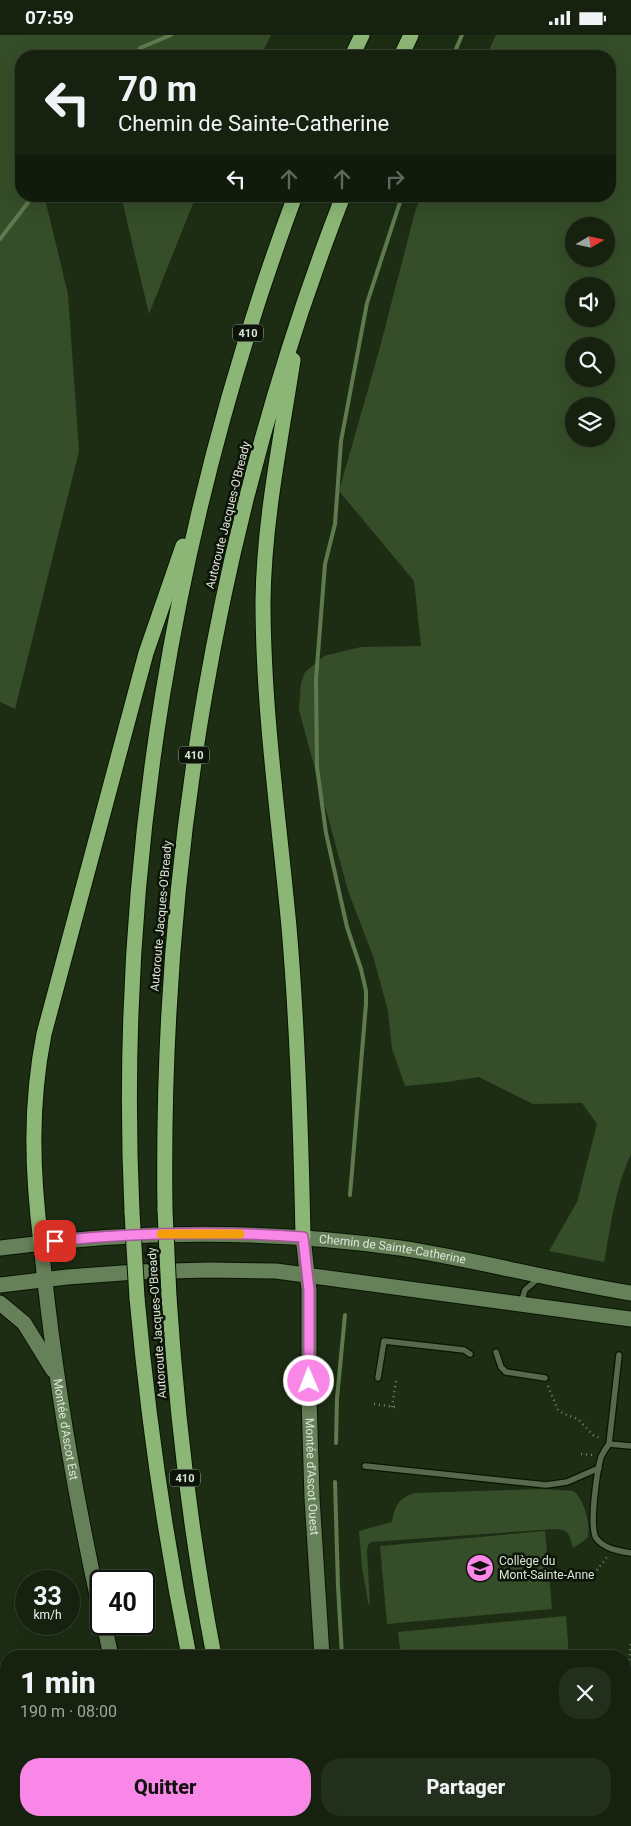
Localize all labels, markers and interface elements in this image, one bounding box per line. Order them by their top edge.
text: 07:59 [25,6,74,29]
text: 70 m [118,69,197,110]
icon: left [35,70,100,135]
text: Chemin de Sainte-Catherine [118,111,389,136]
icon: left [222,165,250,193]
icon: ahead [275,165,303,193]
icon: ahead [328,165,356,193]
icon: right [381,165,409,193]
north arrow [565,217,615,267]
map controls [565,217,615,447]
button: sound [565,277,615,327]
road number: 410 [233,325,263,341]
button: search [565,337,615,387]
button: layers [565,397,615,447]
street label: Autoroute Jacques-O'Bready [203,439,253,590]
road number: 410 [179,747,209,763]
street label: Autoroute Jacques-O'Bready [147,840,175,992]
pin [34,1220,76,1262]
icon: arrive [41,1227,69,1255]
street label: Chemin de Sainte-Catherine [319,1232,467,1267]
street label: Autoroute Jacques-O'Bready [145,1247,169,1399]
position arrow [282,1354,334,1406]
street label: Montée d'Ascot Est [51,1378,81,1481]
street label: Montée d'Ascot Ouest [303,1418,321,1536]
road number: 410 [170,1470,200,1487]
school or university icon: Collège du Mont-Sainte-Anne [465,1553,495,1583]
place label: Collège du Mont-Sainte-Anne [499,1554,594,1582]
speed limit sign: 40 [90,1570,155,1635]
text: 33 [33,1582,62,1611]
text: km/h [33,1608,62,1622]
text: 1 min [20,1665,96,1700]
button: close [559,1667,611,1719]
text: 190 m · 08:00 [20,1702,117,1721]
button: Quitter [20,1758,311,1816]
button: Partager [321,1758,611,1816]

